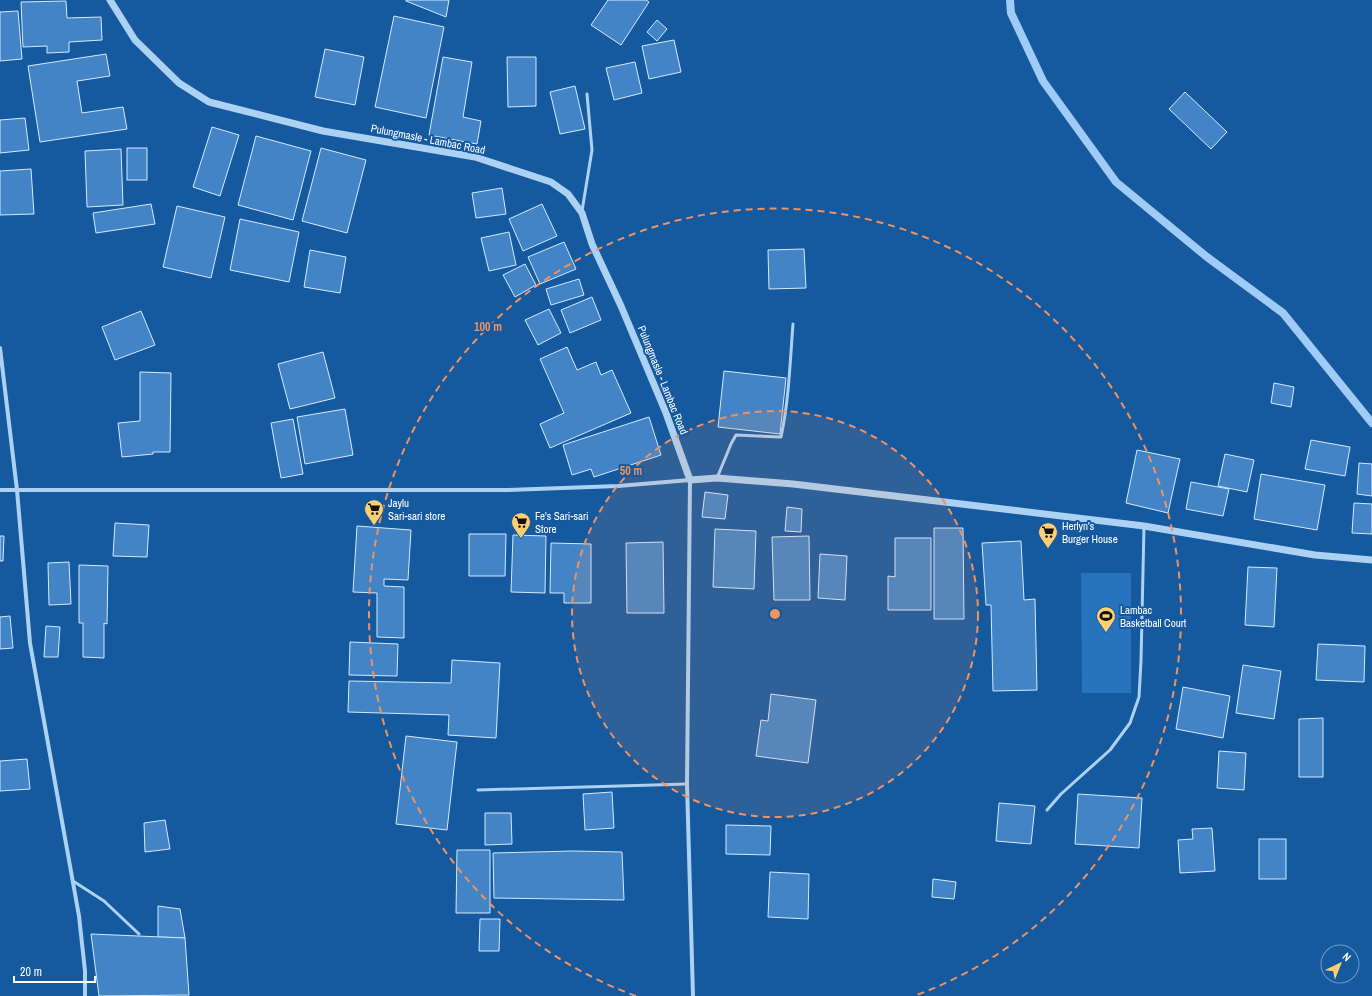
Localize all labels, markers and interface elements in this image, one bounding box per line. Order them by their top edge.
street label: Pulungmasle - Lambac Road [370,121,486,157]
text: 100 m [474,319,502,335]
street label: Pulungmasle - Lambac Road [635,323,691,437]
text: 50 m [620,463,642,479]
place label: Jaylu Sari-sari store [388,496,445,523]
supermarket icon: Jaylu Sari-sari store [363,498,385,526]
place label: Fe's Sari-sari Store [535,509,588,536]
supermarket icon: Fe's Sari-sari Store [510,511,532,539]
place label: Herlyn's Burger House [1062,519,1118,546]
supermarket icon: Herlyn's Burger House [1037,521,1059,549]
place label: Lambac Basketball Court [1120,603,1187,630]
sports icon: Lambac Basketball Court [1095,605,1117,633]
centre of rings [768,607,782,621]
north arrow [1320,944,1360,984]
text: N [1340,949,1354,964]
scale bar [14,958,95,984]
text: 20 m [20,964,42,980]

